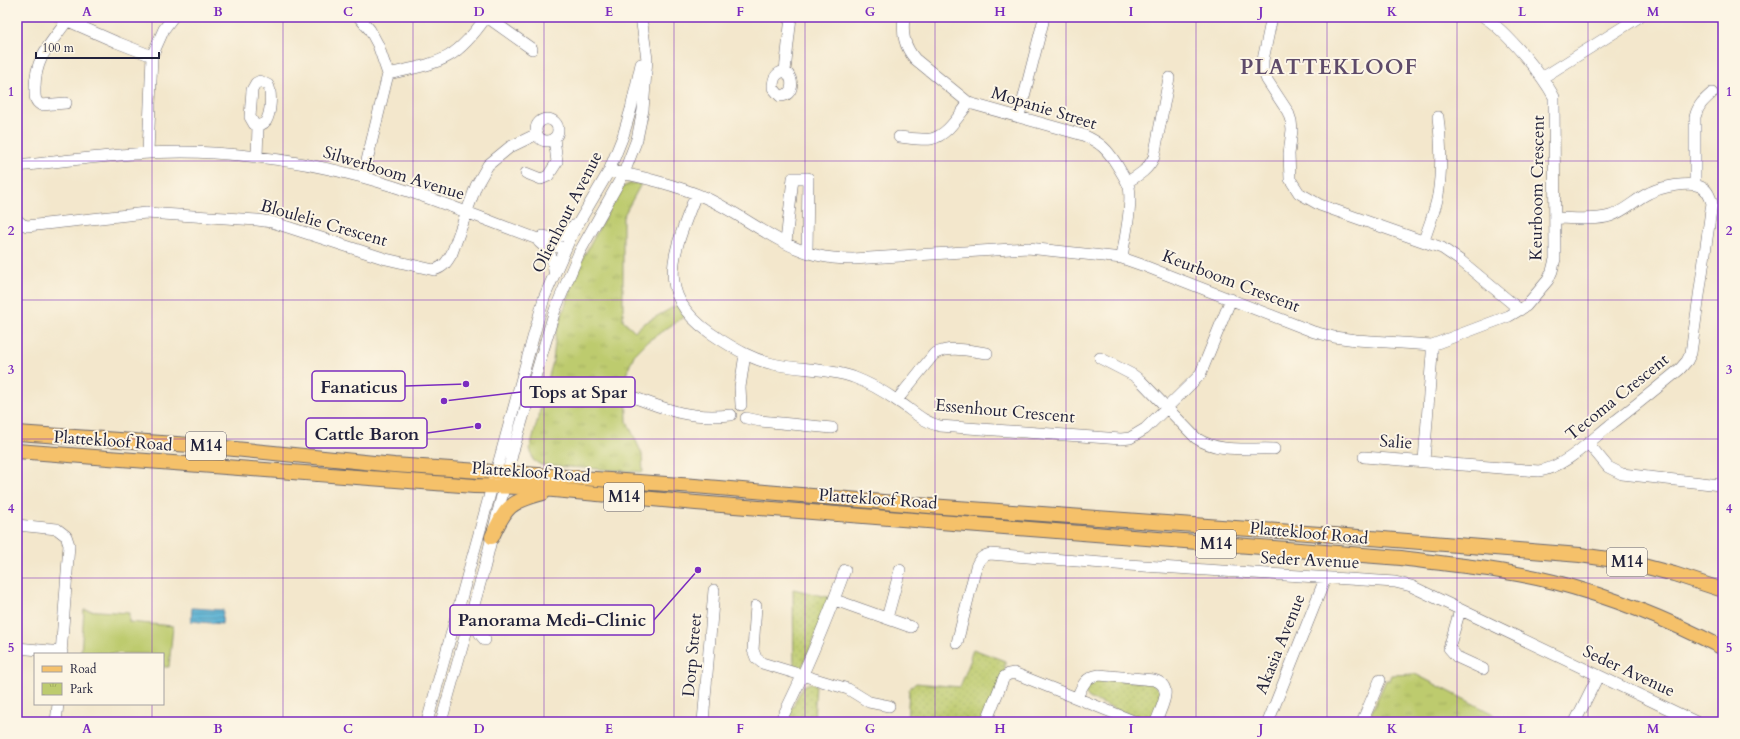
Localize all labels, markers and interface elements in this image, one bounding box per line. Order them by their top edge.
text: A [82,3,92,21]
text: B [213,3,223,21]
text: C [343,3,353,21]
text: D [473,3,485,21]
text: E [605,3,613,21]
text: F [736,3,744,21]
text: G [865,3,876,21]
text: H [994,3,1006,21]
text: I [1128,3,1134,21]
text: J [1257,3,1264,21]
text: K [1387,3,1398,21]
text: L [1518,3,1527,21]
text: M [1647,3,1660,21]
scale bar [36,34,159,60]
text: 100 m [42,40,75,56]
district label: PLATTEKLOOF [1240,53,1418,82]
street label: Mopanie Street [988,81,1100,135]
text: 1 [8,83,14,101]
text: 1 [1726,83,1732,101]
street label: Keurboom Crescent [1524,114,1550,261]
street label: Silwerboom Avenue [320,141,468,205]
street label: Olienhout Avenue [526,147,608,277]
street label: Bloulelie Crescent [258,194,391,252]
text: 2 [8,222,15,240]
text: 2 [1726,222,1733,240]
street label: Keurboom Crescent [1159,244,1304,318]
street label: Tecoma Crescent [1561,348,1674,446]
text: 3 [8,361,15,379]
text: 3 [1726,361,1733,379]
callout: Fanaticus [312,371,405,401]
text: Fanaticus [320,375,398,400]
callout: Tops at Spar [521,377,635,407]
text: Tops at Spar [529,380,628,405]
street label: Essenhout Crescent [934,393,1076,429]
callout: Cattle Baron [306,418,427,448]
text: Cattle Baron [315,422,420,447]
street label: Plattekloof Road [53,425,173,457]
street label: Salie [1379,429,1413,455]
road number: M14 [186,432,226,460]
street label: Plattekloof Road [471,456,591,488]
road number: M14 [604,483,644,511]
street label: Plattekloof Road [818,483,938,515]
text: 4 [8,500,15,518]
text: 4 [1726,500,1733,518]
street label: Plattekloof Road [1249,516,1369,550]
road number: M14 [1196,530,1236,558]
street label: Seder Avenue [1260,546,1360,574]
road number: M14 [1607,548,1647,576]
street label: Akasia Avenue [1249,591,1311,697]
callout: Panorama Medi-Clinic [450,605,654,635]
text: Panorama Medi-Clinic [458,608,647,633]
street label: Dorp Street [677,612,707,698]
text: 5 [8,639,14,657]
text: 5 [1726,639,1732,657]
street label: Seder Avenue [1579,640,1679,702]
legend [34,653,164,705]
text: Road [70,661,97,677]
text: Park [70,681,94,697]
text: A [82,720,92,738]
text: B [213,720,223,738]
text: C [343,720,353,738]
text: D [473,720,485,738]
text: E [605,720,613,738]
text: F [736,720,744,738]
text: G [865,720,876,738]
text: H [994,720,1006,738]
text: I [1128,720,1134,738]
text: J [1257,720,1264,738]
text: K [1387,720,1398,738]
text: L [1518,720,1527,738]
text: M [1647,720,1660,738]

